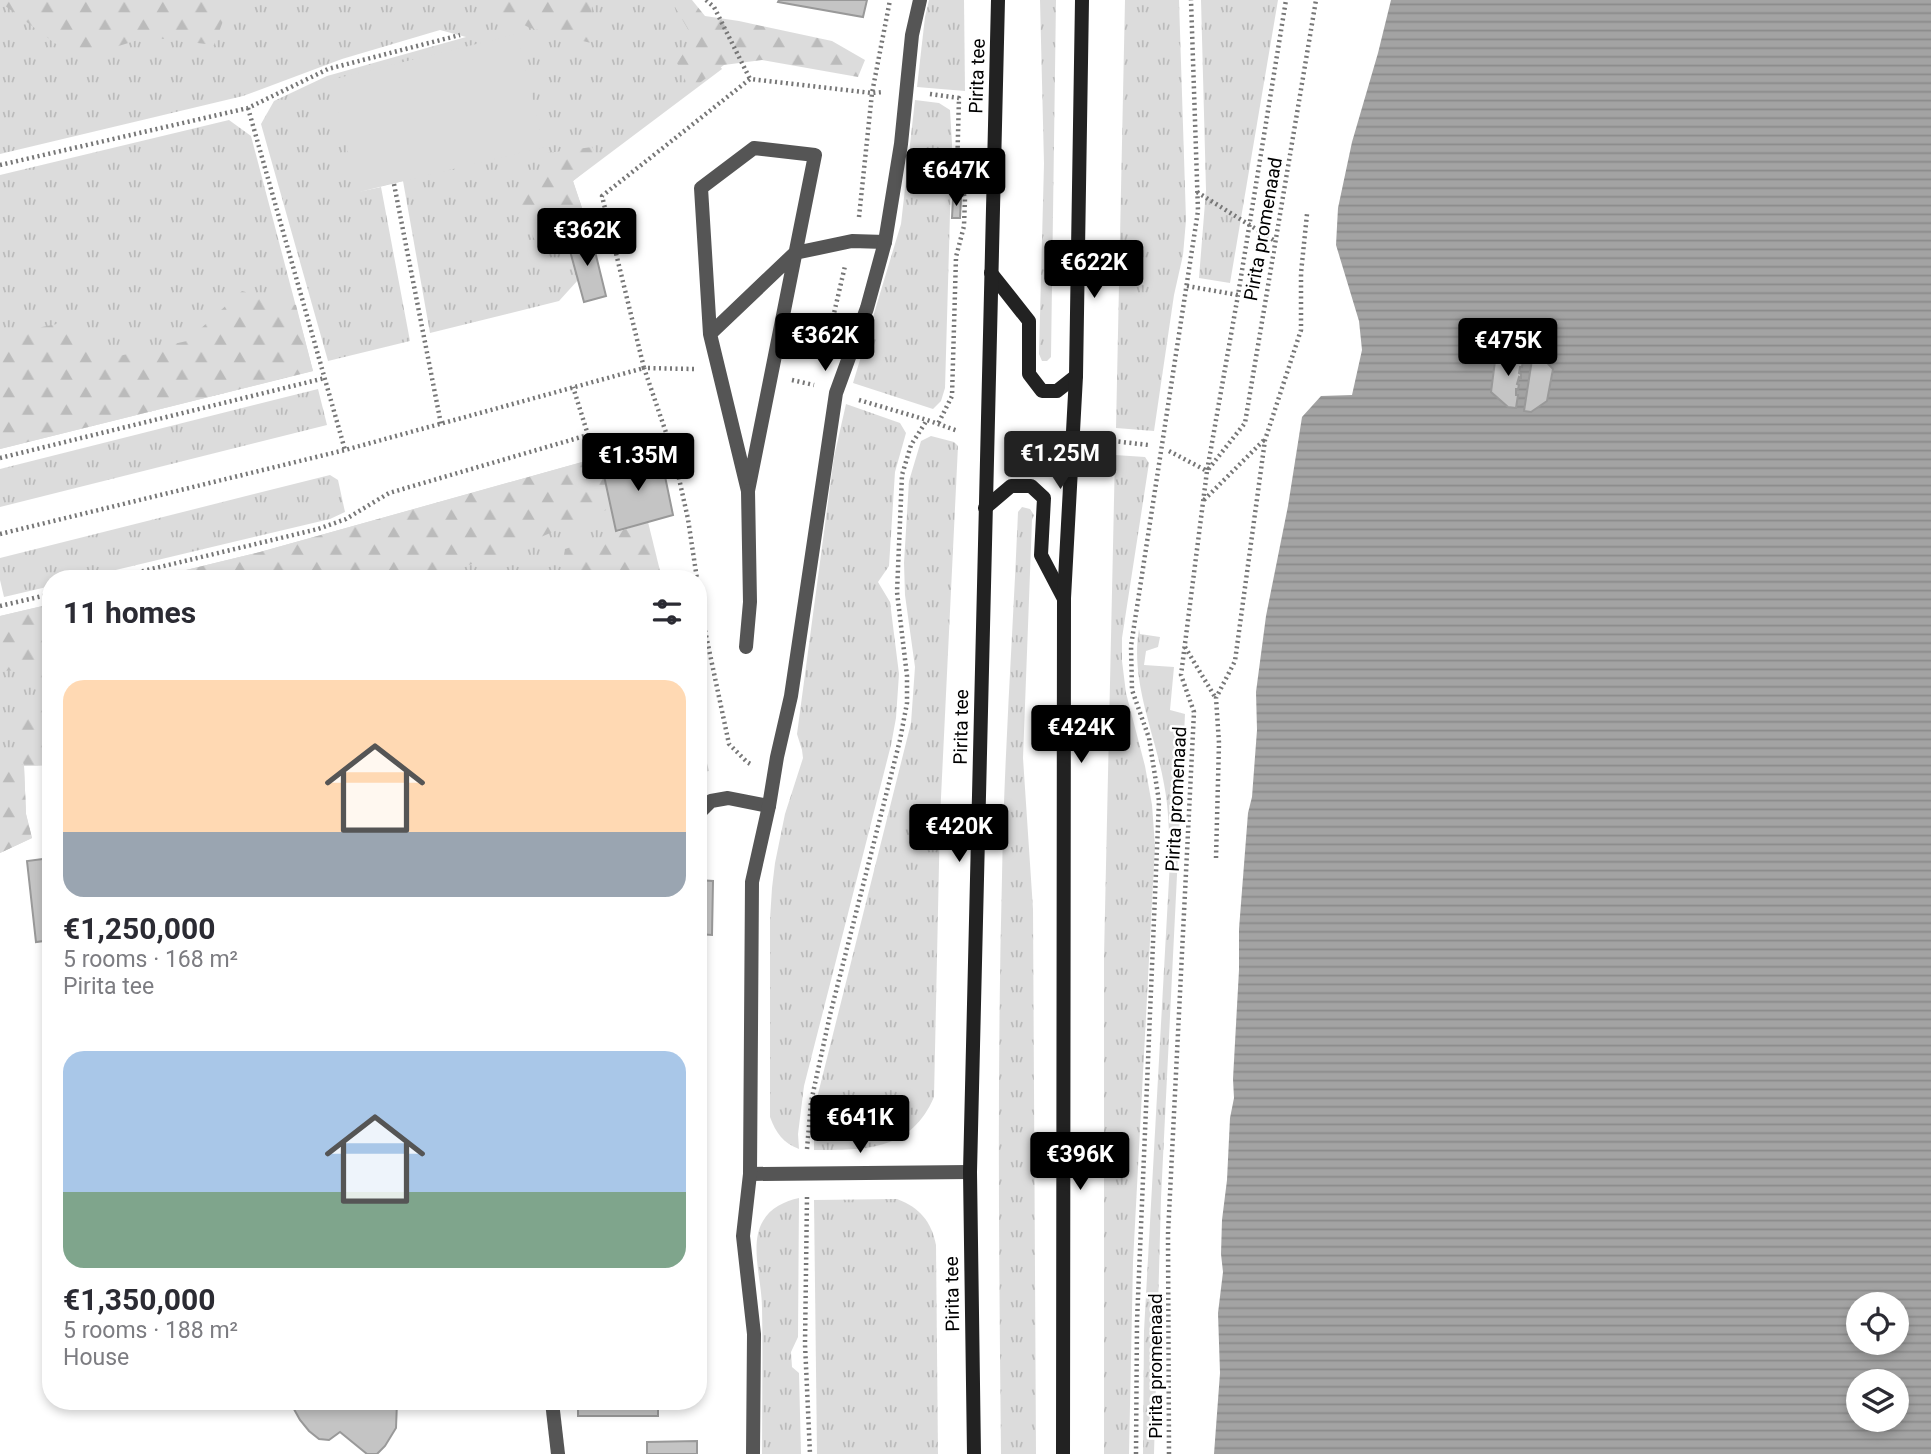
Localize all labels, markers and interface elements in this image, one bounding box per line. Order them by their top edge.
street label: Pirita tee [964,38,990,114]
pin: €647K [907,148,1005,208]
street label: Pirita promenaad [1239,155,1287,303]
text: €647K [922,157,990,184]
pin: €362K [538,208,636,268]
text: €362K [553,217,621,244]
pin: €622K [1045,240,1143,300]
text: €622K [1060,249,1128,276]
pin: €362K [776,314,874,373]
pin: €475K [1459,318,1557,378]
text: €362K [791,322,859,349]
text: €475K [1474,327,1542,354]
pin: €1.25M [1003,432,1117,491]
pin: €1.35M [581,434,695,493]
text: €1.25M [1020,440,1100,467]
text: €1.35M [598,442,678,469]
icon: filters [648,593,686,631]
text: 11 homes [63,595,196,630]
street label: Pirita tee [949,689,973,765]
pin: €424K [1032,706,1130,765]
text: €424K [1047,714,1115,741]
icon: home [312,725,438,851]
street label: Pirita promenaad [1161,726,1191,872]
pin: €420K [910,804,1008,864]
text: €420K [925,813,993,840]
text: €1,250,000 [63,911,215,946]
text: 5 rooms · 168 m² [63,946,238,973]
text: Pirita tee [63,973,154,1000]
icon: home [312,1096,438,1222]
pin: €641K [811,1096,909,1155]
text: €641K [826,1104,894,1131]
pin: €396K [1031,1132,1129,1192]
text: €396K [1046,1141,1114,1168]
street label: Pirita tee [940,1256,964,1332]
text: €1,350,000 [63,1282,215,1317]
map controls [1846,1292,1909,1432]
button: locate [1846,1292,1909,1355]
street label: Pirita promenaad [1144,1293,1167,1439]
text: 5 rooms · 188 m² [63,1317,238,1344]
text: House [63,1344,129,1371]
button: layers [1846,1369,1909,1432]

